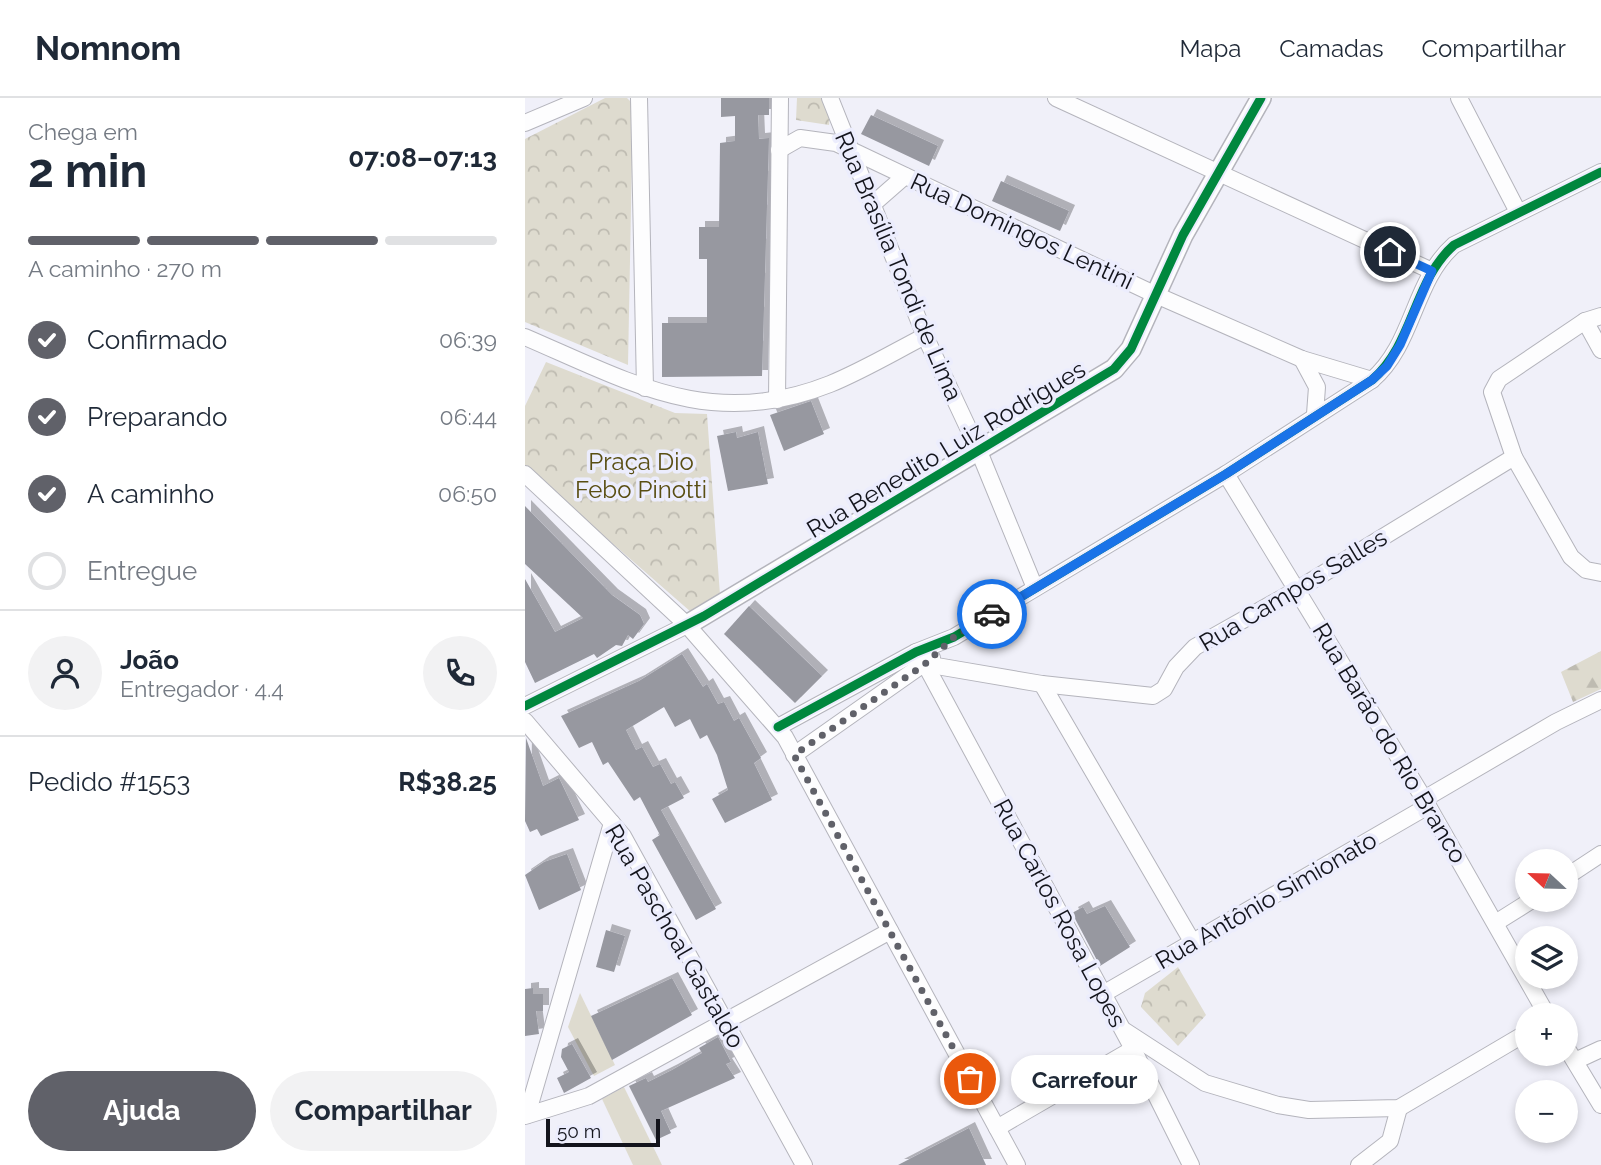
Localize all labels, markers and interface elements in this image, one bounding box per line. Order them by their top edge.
text: Nomnom [35,29,181,68]
text: Mapa [1179,34,1241,63]
text: Camadas [1279,34,1384,63]
text: Compartilhar [1422,34,1566,63]
text: Chega em [28,118,138,145]
street label: Rua Brasília Tondi de Lima [829,127,969,405]
text: 07:08–07:13 [348,143,497,173]
text: 2 min [28,144,147,198]
street label: Rua Domingos Lentini [906,167,1138,295]
pin [1360,222,1420,282]
icon: home [1371,233,1409,271]
text: A caminho · 270 m [28,255,222,282]
icon: check [28,321,66,359]
text: Confirmado [87,325,227,355]
text: 06:39 [439,326,497,353]
street label: Rua Benedito Luiz Rodrigues [801,354,1091,544]
icon: check [28,398,66,436]
text: Preparando [87,402,227,432]
text: 06:44 [440,403,497,430]
park label: Praça Dio Febo Pinotti [575,447,707,504]
icon: check [28,475,66,513]
text: A caminho [87,479,214,509]
text: 06:50 [438,480,497,507]
street label: Rua Campos Salles [1194,523,1392,657]
text: Entregue [87,556,197,586]
courier [957,579,1027,649]
icon: car [973,595,1011,633]
street label: Rua Barão do Rio Branco [1307,618,1473,868]
button: person [28,636,102,710]
button: phone [423,636,497,710]
text: João [120,645,179,675]
text: Entregador · 4.4 [120,675,284,702]
text: Pedido #1553 [28,767,190,797]
text: R$38.25 [398,767,497,797]
street label: Rua Carlos Rosa Lopes [988,794,1132,1032]
street label: Rua Paschoal Gastaldo [599,819,751,1053]
street label: Rua Antônio Simionato [1150,825,1382,975]
north arrow [1515,849,1579,912]
map controls [1515,849,1578,1143]
button: layers [1515,926,1578,989]
button: + [1515,1003,1578,1066]
pin [940,1049,1000,1109]
callout: Carrefour [1012,1054,1159,1104]
icon: bag [951,1060,989,1098]
text: Carrefour [1032,1066,1137,1093]
button: Ajuda [28,1071,256,1151]
button: Compartilhar [270,1071,497,1151]
button: − [1515,1080,1578,1143]
scale bar [546,1116,660,1148]
text: 50 m [557,1120,601,1142]

